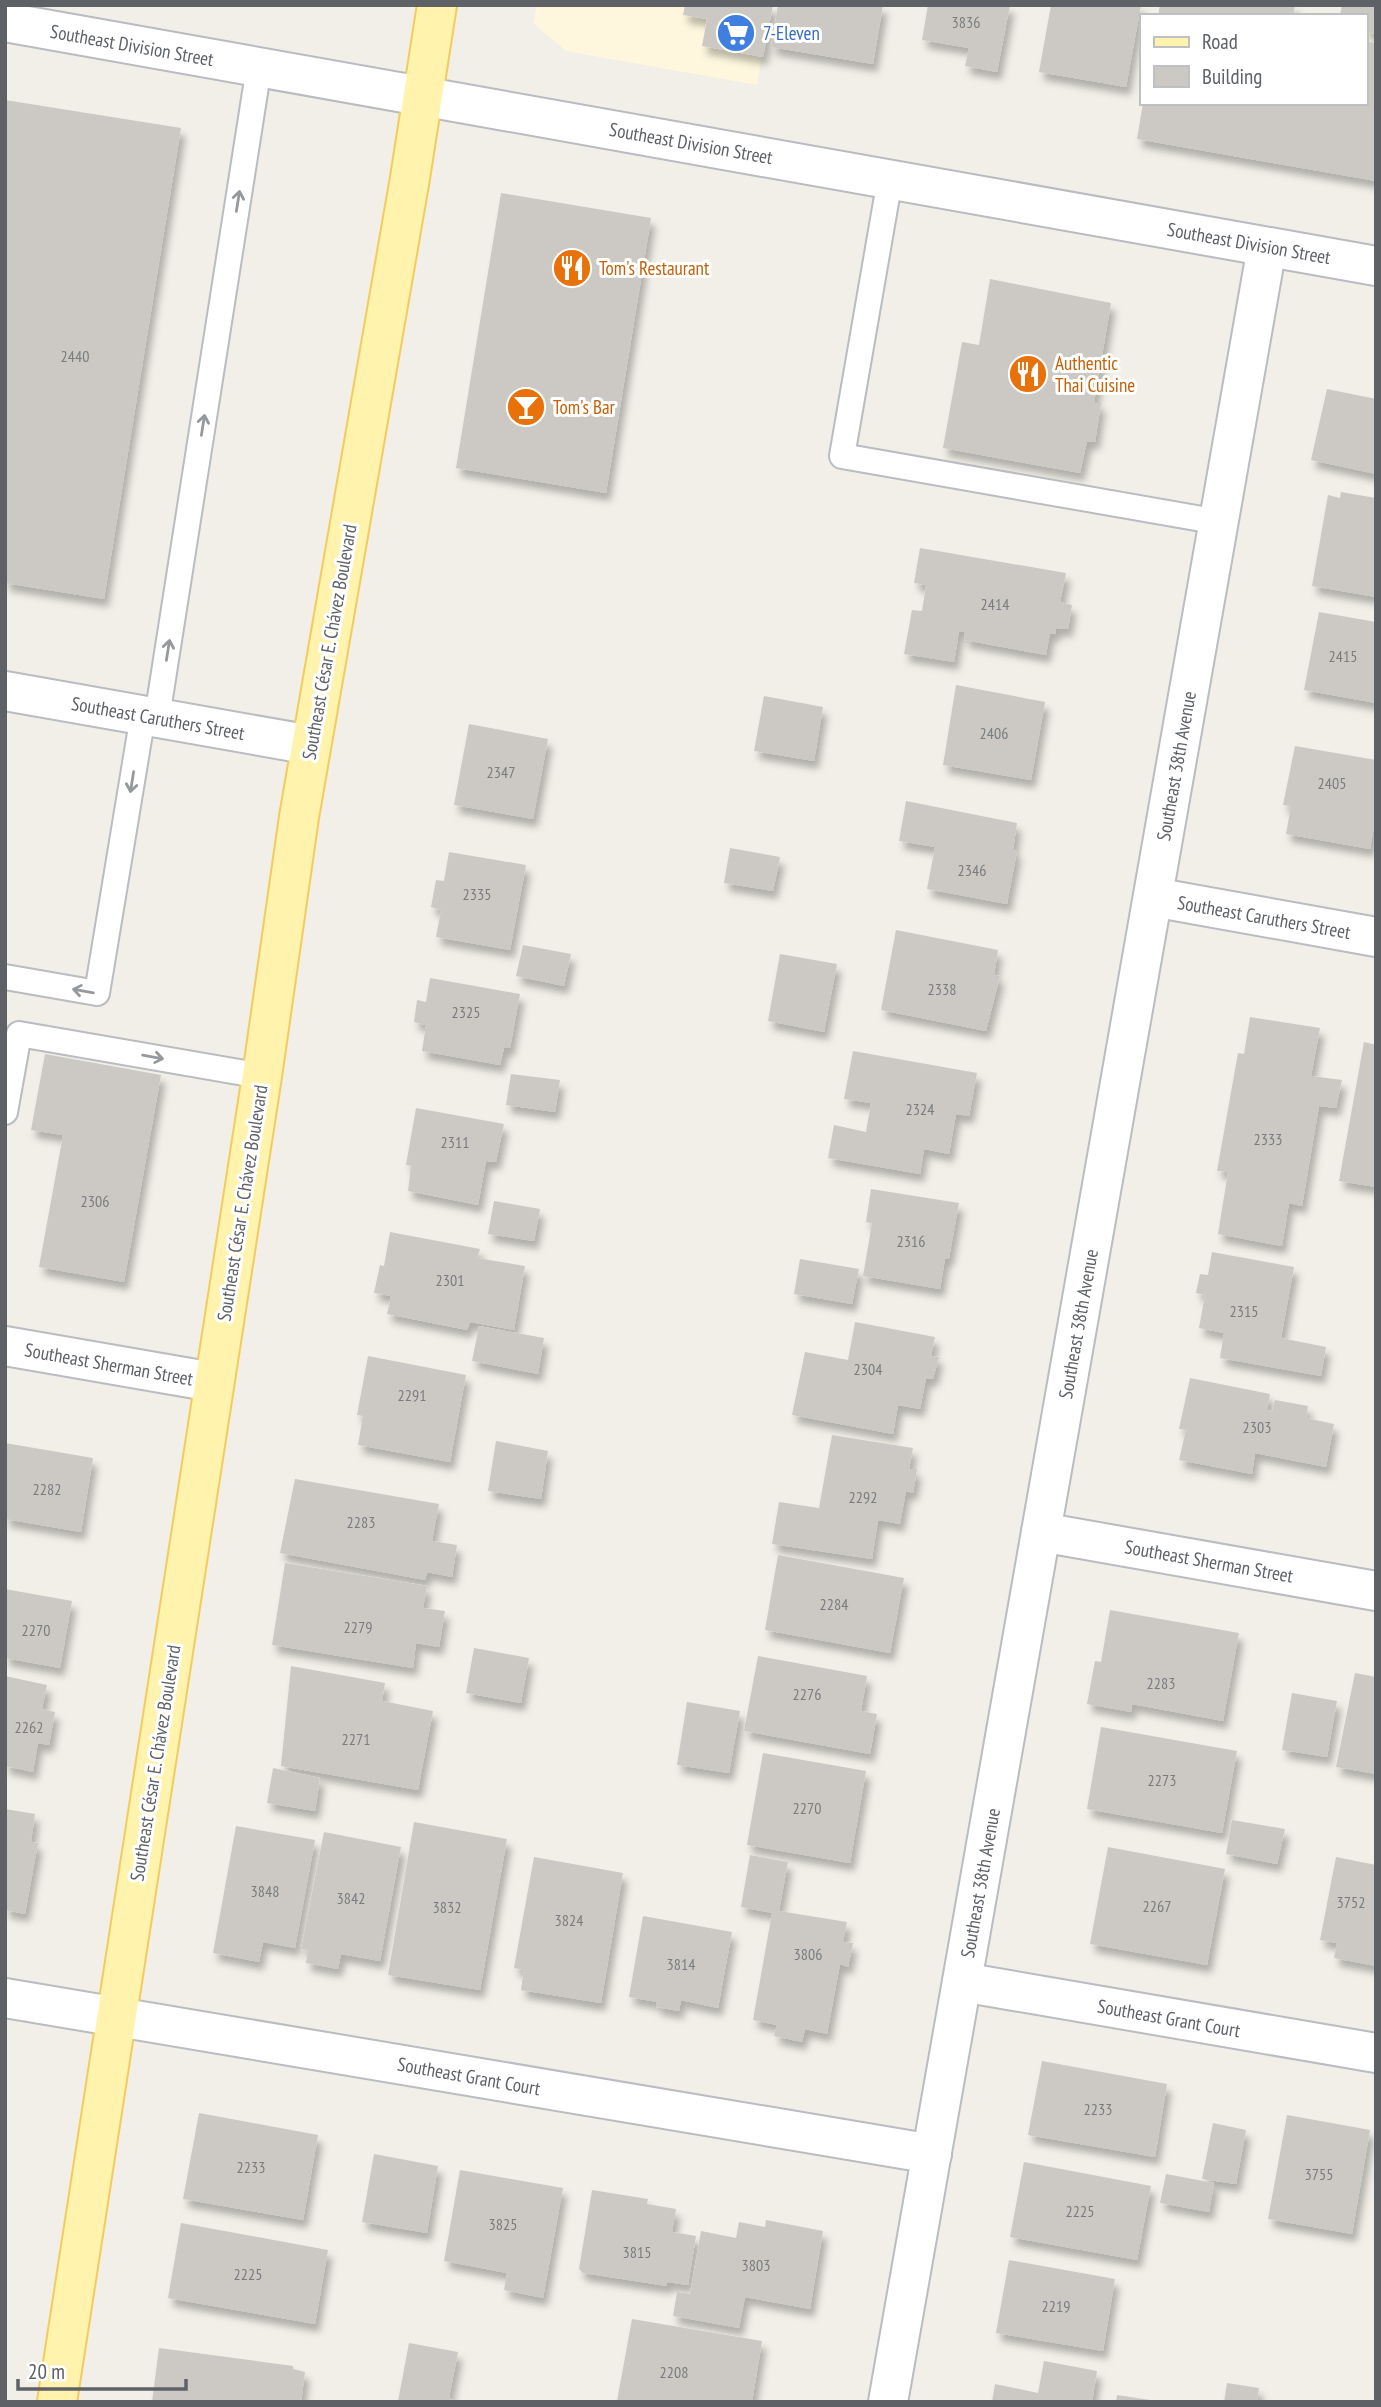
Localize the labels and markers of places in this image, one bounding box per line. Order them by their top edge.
supermarket icon: 7-Eleven [715,12,757,54]
place label: 7-Eleven [763,21,820,45]
restaurant icon: Tom's Restaurant [551,247,593,289]
place label: Tom's Restaurant [599,256,710,280]
place label: Authentic Thai Cuisine [1055,351,1135,397]
restaurant icon: Authentic Thai Cuisine [1007,353,1049,395]
bar icon: Tom's Bar [505,386,547,428]
place label: Tom's Bar [553,395,616,419]

